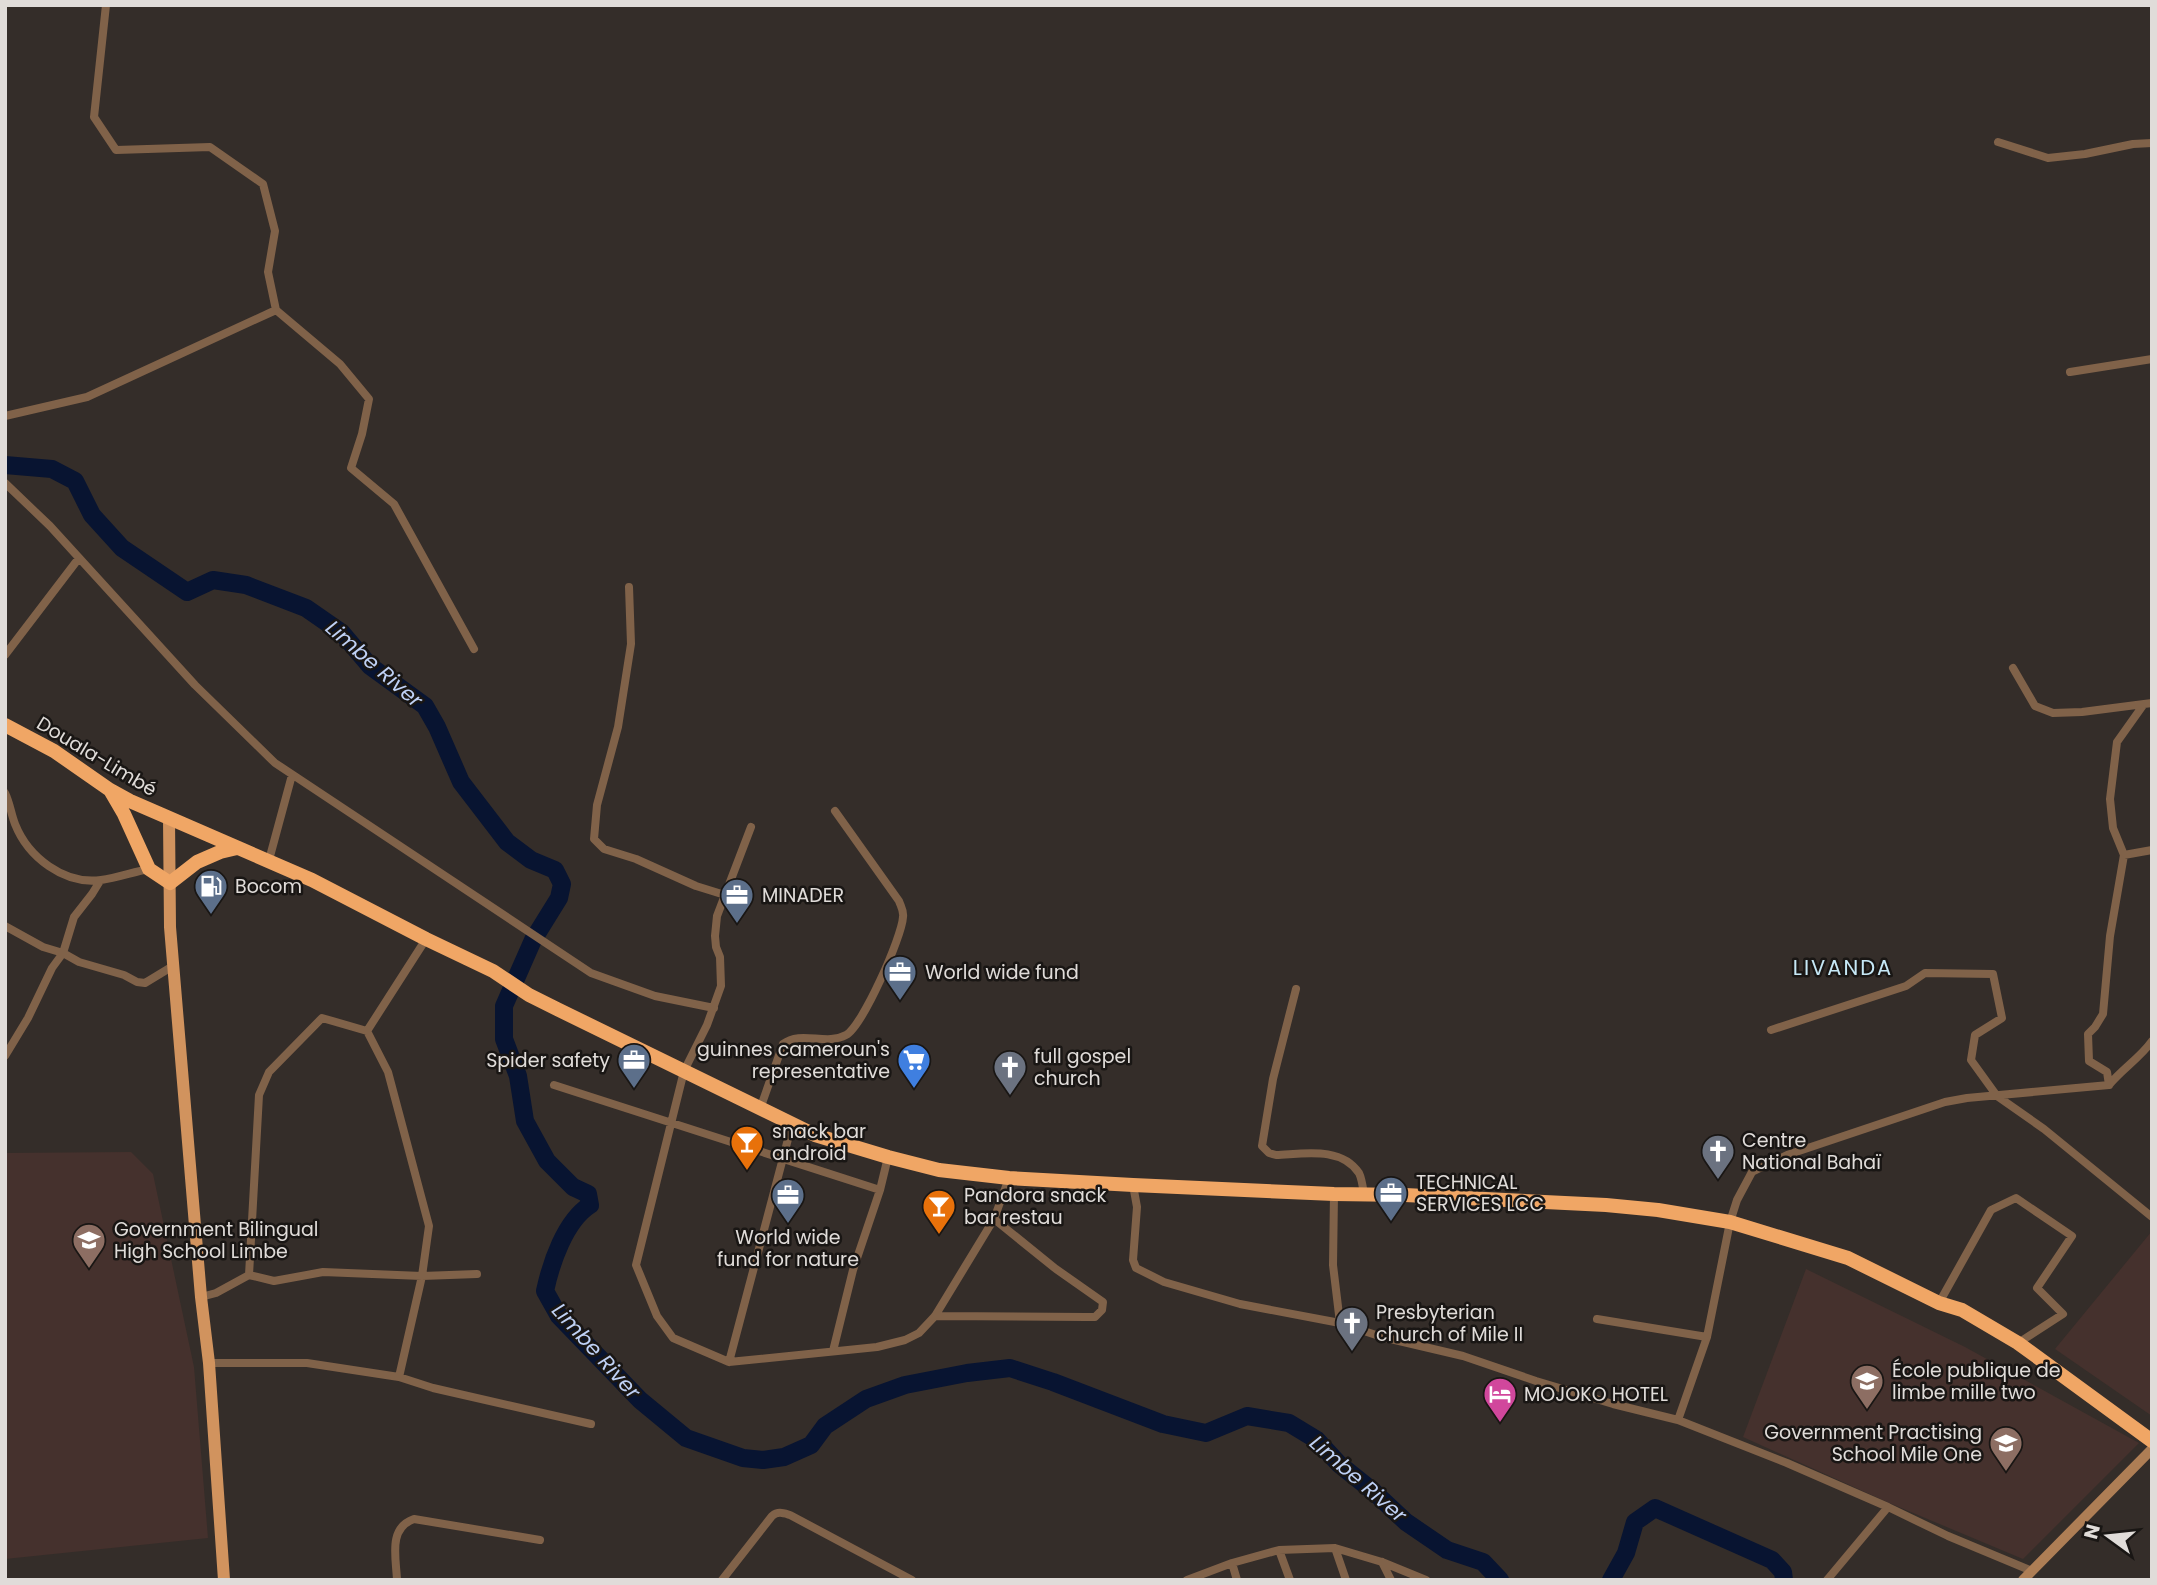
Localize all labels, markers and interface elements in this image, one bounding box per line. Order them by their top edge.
water label: Limbe River [320,613,430,715]
street label: Douala-Limbé [32,710,162,803]
fuel station icon: Bocom [192,867,230,916]
place label: Bocom [235,873,302,900]
office icon: MINADER [718,876,756,925]
place label: MINADER [762,882,844,909]
office icon: World wide fund [881,953,919,1002]
district label: LIVANDA [1793,953,1893,982]
place label: World wide fund [925,959,1079,986]
place label: guinnes cameroun's representative [697,1036,890,1085]
office icon: Spider safety [615,1041,653,1090]
supermarket icon: guinnes cameroun's representative [895,1041,933,1090]
place label: full gospel church [1034,1043,1131,1092]
place label: Spider safety [486,1047,610,1074]
church icon: full gospel church [991,1048,1029,1097]
place label: snack bar android [772,1118,866,1167]
bar icon: snack bar android [728,1123,766,1172]
place label: Centre National Bahaï [1742,1127,1881,1176]
church icon: Centre National Bahaï [1699,1132,1737,1181]
place label: TECHNICAL SERVICES LCC [1416,1169,1544,1218]
office icon: TECHNICAL SERVICES LCC [1372,1174,1410,1223]
office icon: World wide fund for nature [769,1176,807,1225]
place label: Pandora snack bar restau [964,1182,1106,1231]
bar icon: Pandora snack bar restau [920,1187,958,1236]
place label: Government Bilingual High School Limbe [114,1216,318,1265]
school or university icon: Government Bilingual High School Limbe [70,1221,108,1270]
place label: World wide fund for nature [717,1224,859,1273]
water label: Limbe River [545,1296,648,1406]
place label: Presbyterian church of Mile II [1376,1299,1523,1348]
church icon: Presbyterian church of Mile II [1333,1304,1371,1353]
place label: École publique de limbe mille two [1892,1357,2061,1406]
school or university icon: École publique de limbe mille two [1848,1362,1886,1411]
hotel icon: MOJOKO HOTEL [1481,1375,1519,1424]
place label: MOJOKO HOTEL [1524,1381,1668,1408]
place label: Government Practising School Mile One [1764,1419,1982,1468]
school or university icon: Government Practising School Mile One [1987,1424,2025,1473]
water label: Limbe River [1304,1428,1414,1530]
north arrow [2073,1501,2143,1571]
text: N [2077,1521,2107,1542]

